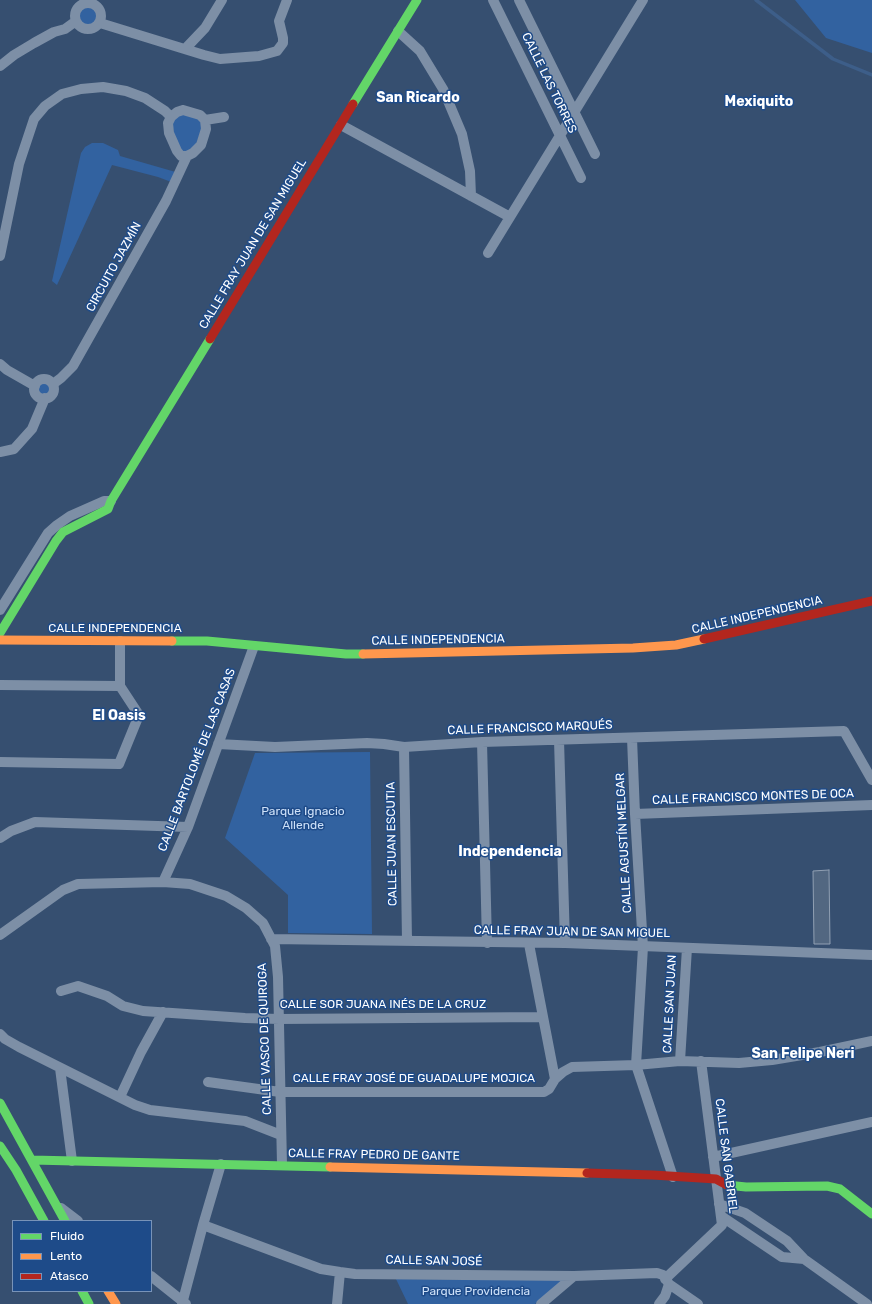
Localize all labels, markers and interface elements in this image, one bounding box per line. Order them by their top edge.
street label: CALLE LAS TORRES [518,30,580,136]
district label: San Ricardo [376,90,460,106]
district label: Mexiquito [725,94,793,110]
street label: CALLE FRAY JUAN DE SAN MIGUEL [196,156,310,332]
street label: CIRCUITO JAZMÍN [83,220,145,314]
street label: CALLE INDEPENDENCIA [690,593,824,637]
street label: CALLE INDEPENDENCIA [48,622,182,636]
street label: CALLE INDEPENDENCIA [371,632,505,648]
street label: CALLE BARTOLOMÉ DE LAS CASAS [155,666,239,854]
district label: El Oasis [92,708,146,724]
street label: CALLE FRANCISCO MARQUÉS [447,718,613,738]
street label: CALLE AGUSTÍN MELGAR [613,773,635,913]
street label: CALLE JUAN ESCUTIA [384,782,400,906]
street label: CALLE FRANCISCO MONTES DE OCA [652,786,854,808]
park label: Parque Ignacio Allende [261,805,345,833]
district label: Independencia [458,844,562,860]
street label: CALLE FRAY JUAN DE SAN MIGUEL [474,923,670,941]
street label: CALLE SAN JUAN [660,954,680,1054]
street label: CALLE VASCO DE QUIROGA [255,963,275,1115]
street label: CALLE SOR JUANA INÉS DE LA CRUZ [280,998,486,1012]
district label: San Felipe Neri [751,1046,855,1062]
street label: CALLE FRAY JOSÉ DE GUADALUPE MOJICA [293,1072,535,1086]
street label: CALLE SAN GABRIEL [712,1098,740,1214]
street label: CALLE FRAY PEDRO DE GANTE [288,1146,460,1164]
legend [12,1220,152,1292]
text: Fluido [50,1229,84,1243]
text: Lento [50,1249,82,1263]
street label: CALLE SAN JOSÉ [385,1253,483,1269]
text: Atasco [50,1269,89,1283]
park label: Parque Providencia [422,1285,530,1299]

